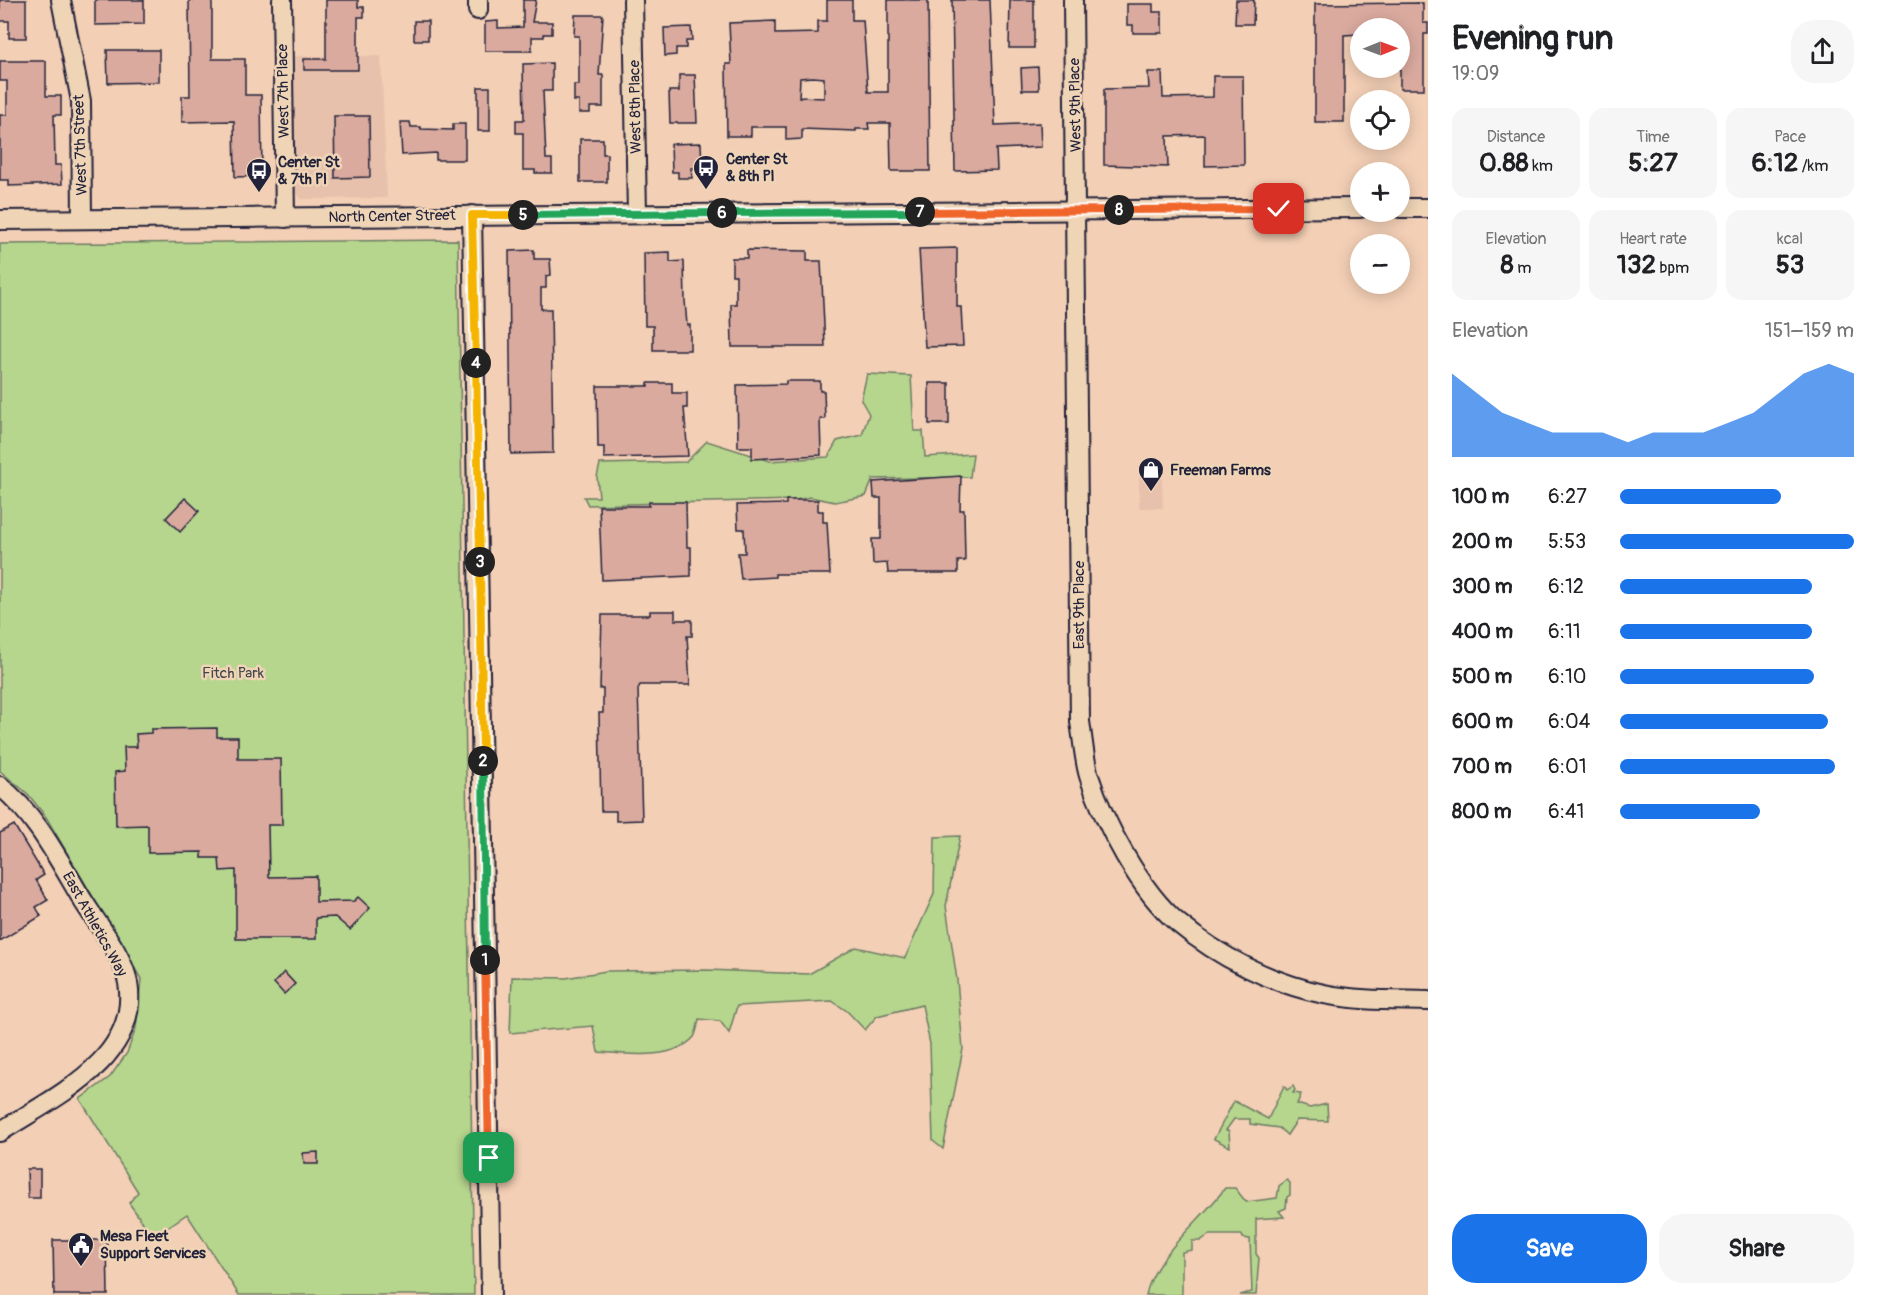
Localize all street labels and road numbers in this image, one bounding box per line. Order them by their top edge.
street label: West 7th Place [273,43,294,138]
street label: West 9th Place [1065,57,1086,152]
street label: West 8th Place [625,59,646,154]
street label: West 7th Street [69,93,92,196]
street label: North Center Street [328,206,457,227]
street label: East 9th Place [1070,560,1089,649]
street label: East Athletics Way [58,868,132,981]

